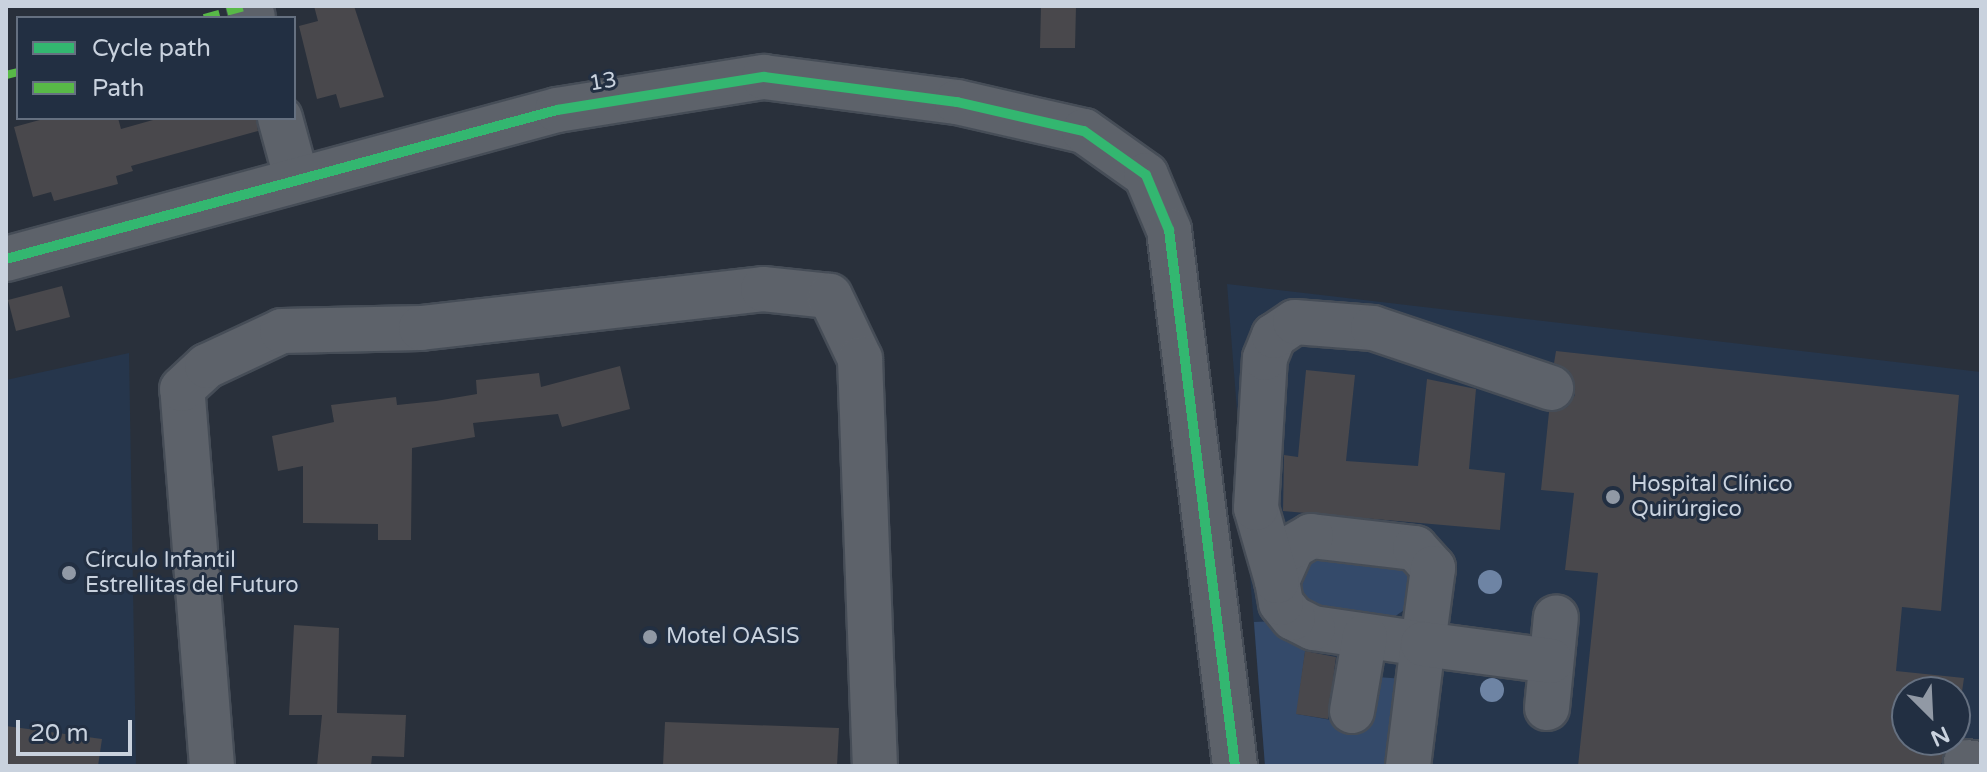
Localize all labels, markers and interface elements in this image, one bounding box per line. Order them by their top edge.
legend [16,16,296,120]
text: Cycle path [92,34,211,63]
street label: 13 [587,67,619,97]
text: Path [92,74,145,103]
place label: Hospital Clínico Quirúrgico [1631,471,1793,522]
marker: Hospital Clínico Quirúrgico [1602,486,1624,508]
place label: Círculo Infantil Estrellitas del Futuro [85,547,299,598]
marker: Círculo Infantil Estrellitas del Futuro [60,564,78,582]
place label: Motel OASIS [666,624,799,650]
marker: Motel OASIS [641,628,659,646]
north arrow [1891,676,1971,756]
scale bar [20,704,136,754]
text: 20 m [30,719,88,748]
text: N [1927,721,1953,752]

